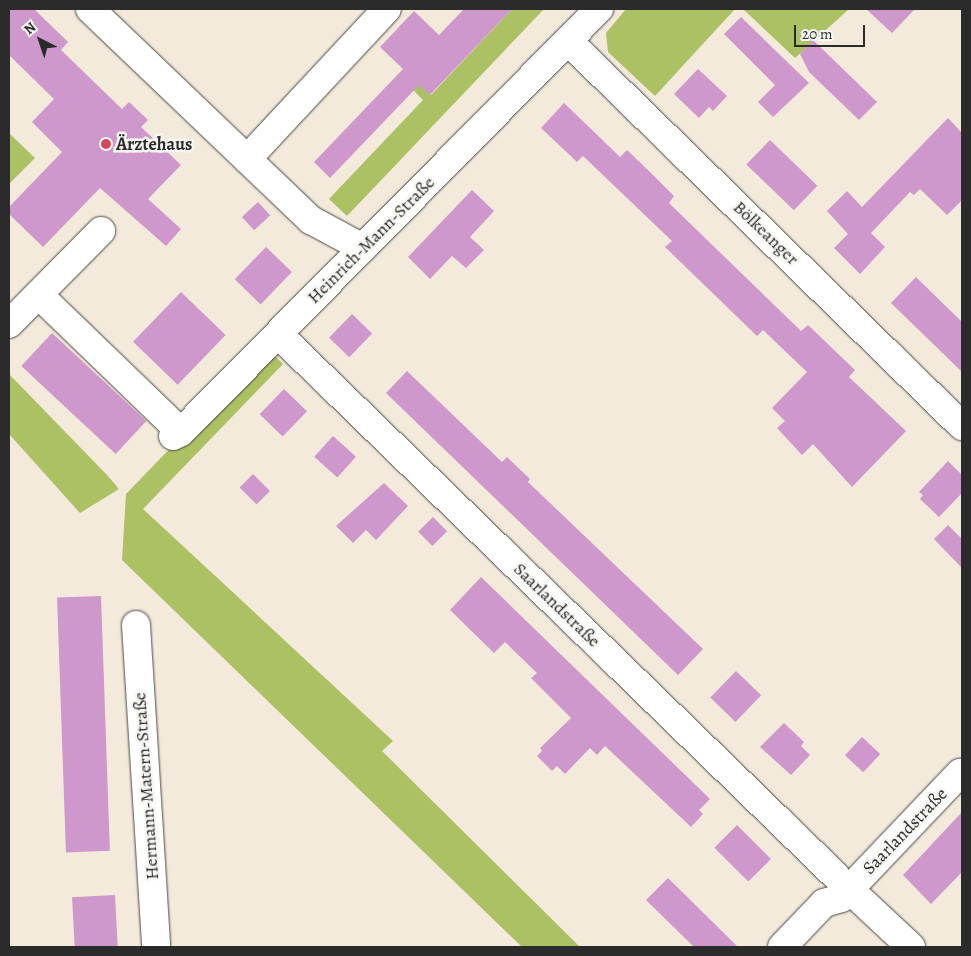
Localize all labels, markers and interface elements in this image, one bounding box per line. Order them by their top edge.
north arrow [15,15,65,65]
scale bar [796,15,867,47]
text: N [20,18,40,39]
text: 20 m [802,24,833,44]
place label: Ärztehaus [116,133,192,155]
marker: Ärztehaus [100,138,112,150]
street label: Heinrich-Mann-Straße [303,172,439,308]
street label: Bölkeanger [729,196,803,270]
street label: Saarlandstraße [509,558,605,652]
street label: Hermann-Matern-Straße [129,692,163,880]
street label: Saarlandstraße [858,783,952,879]

